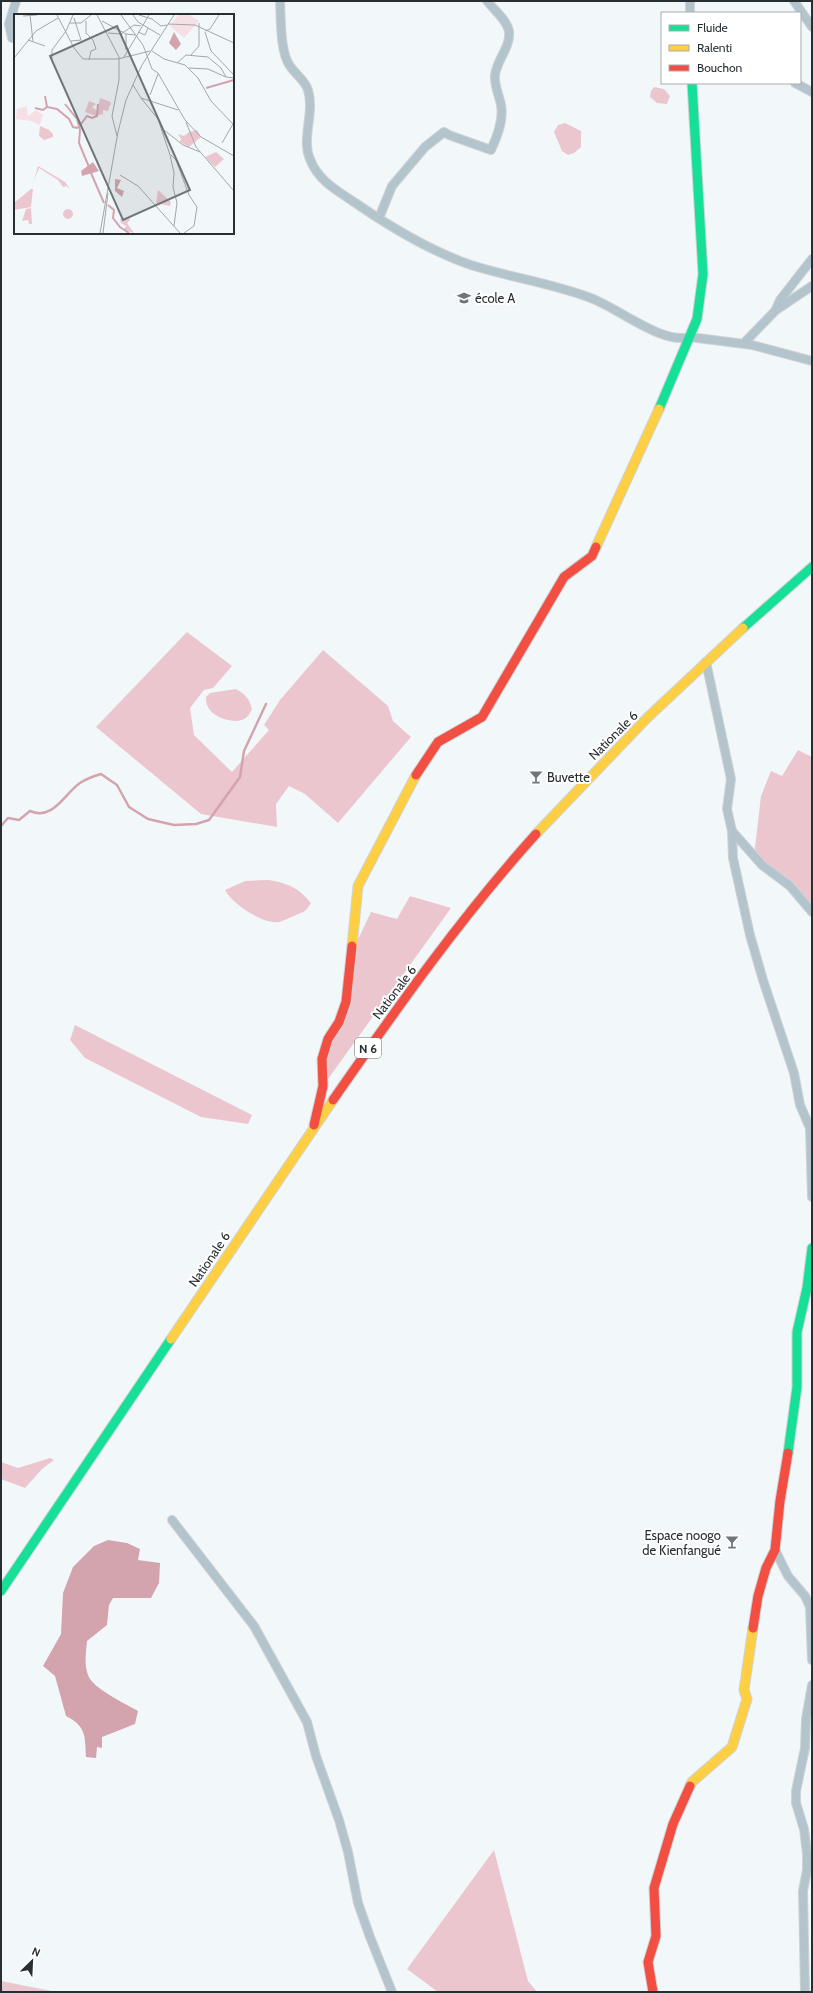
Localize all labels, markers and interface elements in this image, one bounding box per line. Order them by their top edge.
legend [661,12,801,84]
inset map [14,14,234,234]
text: Fluide [697,20,728,35]
text: Ralenti [697,40,732,55]
text: Bouchon [697,60,743,75]
school or university icon: école A [456,290,472,306]
place label: école A [475,290,515,306]
street label: Nationale 6 [585,707,641,763]
bar icon: Buvette [528,769,544,785]
place label: Buvette [547,769,590,785]
street label: Nationale 6 [369,962,419,1022]
road number: N 6 [355,1038,381,1058]
street label: Nationale 6 [185,1228,233,1290]
place label: Espace noogo de Kienfangué [642,1527,721,1558]
bar icon: Espace noogo de Kienfangué [724,1534,740,1550]
north arrow [12,1941,52,1981]
text: N [30,1944,42,1960]

